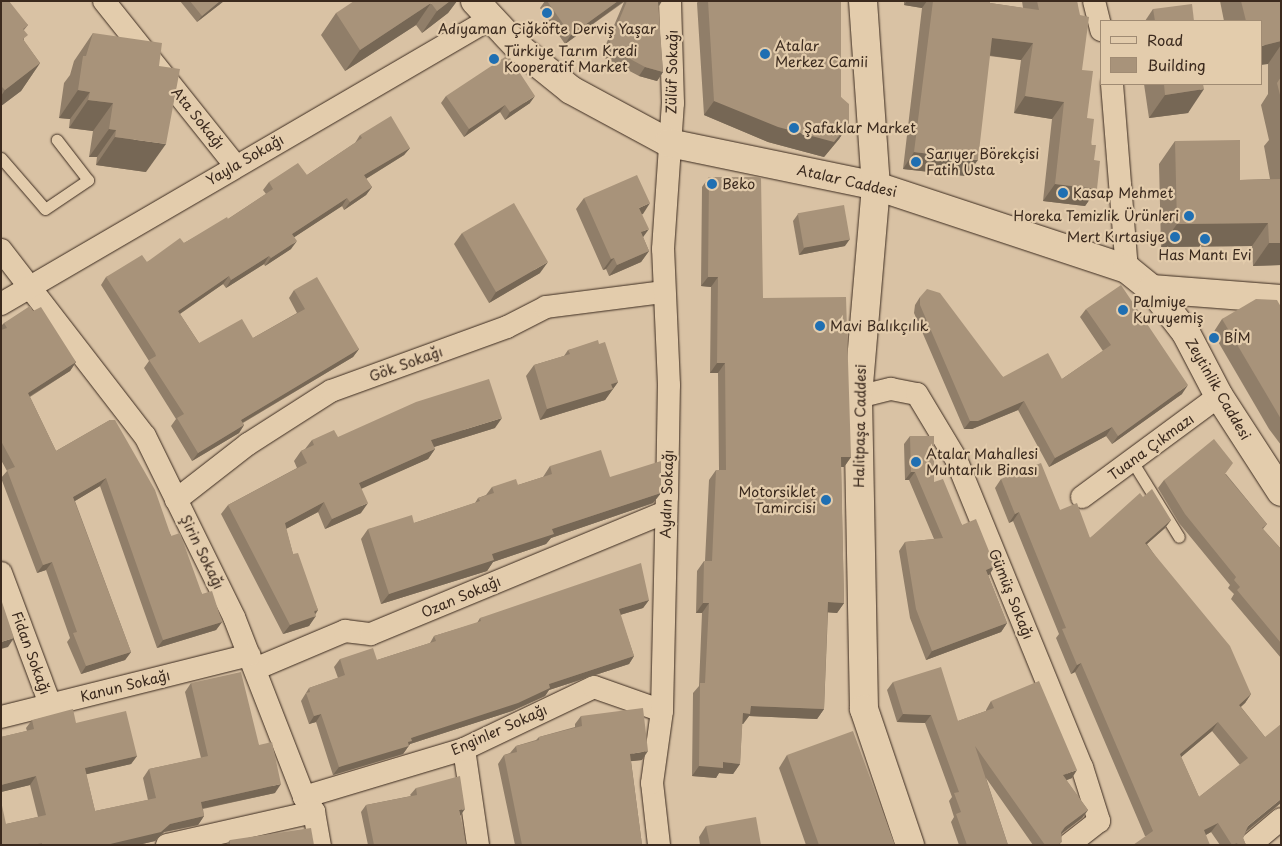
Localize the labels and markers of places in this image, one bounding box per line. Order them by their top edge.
marker: Adıyaman Çiğköfte Derviş Yaşar [541,7,553,19]
place label: Adıyaman Çiğköfte Derviş Yaşar [438,21,656,37]
place label: Atalar Merkez Camii [775,38,868,70]
place label: Türkiye Tarım Kredi Kooperatif Market [504,43,638,75]
marker: Atalar Merkez Camii [759,48,771,60]
marker: Türkiye Tarım Kredi Kooperatif Market [488,53,500,65]
place label: Şafaklar Market [804,120,916,136]
marker: Şafaklar Market [788,122,800,134]
place label: Sarıyer Börekçisi Fatih Usta [926,146,1040,178]
marker: Sarıyer Börekçisi Fatih Usta [910,156,922,168]
place label: Beko [722,176,755,192]
marker: Beko [706,178,718,190]
place label: Kasap Mehmet [1073,185,1173,201]
marker: Kasap Mehmet [1057,187,1069,199]
place label: Horeka Temizlik Ürünleri [1012,208,1179,224]
marker: Horeka Temizlik Ürünleri [1183,210,1195,222]
place label: Mert Kırtasiye [1068,229,1165,245]
marker: Mert Kırtasiye [1169,231,1181,243]
marker: Has Mantı Evi [1199,233,1211,245]
place label: Has Mantı Evi [1158,247,1252,263]
place label: Palmiye Kuruyemiş [1133,294,1203,326]
marker: Palmiye Kuruyemiş [1117,304,1129,316]
place label: Mavi Balıkçılık [830,318,929,334]
marker: Mavi Balıkçılık [814,320,826,332]
place label: BİM [1224,330,1251,346]
marker: BİM [1208,332,1220,344]
place label: Atalar Mahallesi Muhtarlık Binası [926,446,1039,478]
marker: Atalar Mahallesi Muhtarlık Binası [910,456,922,468]
place label: Motorsiklet Tamircisi [738,484,816,516]
marker: Motorsiklet Tamircisi [820,494,832,506]

